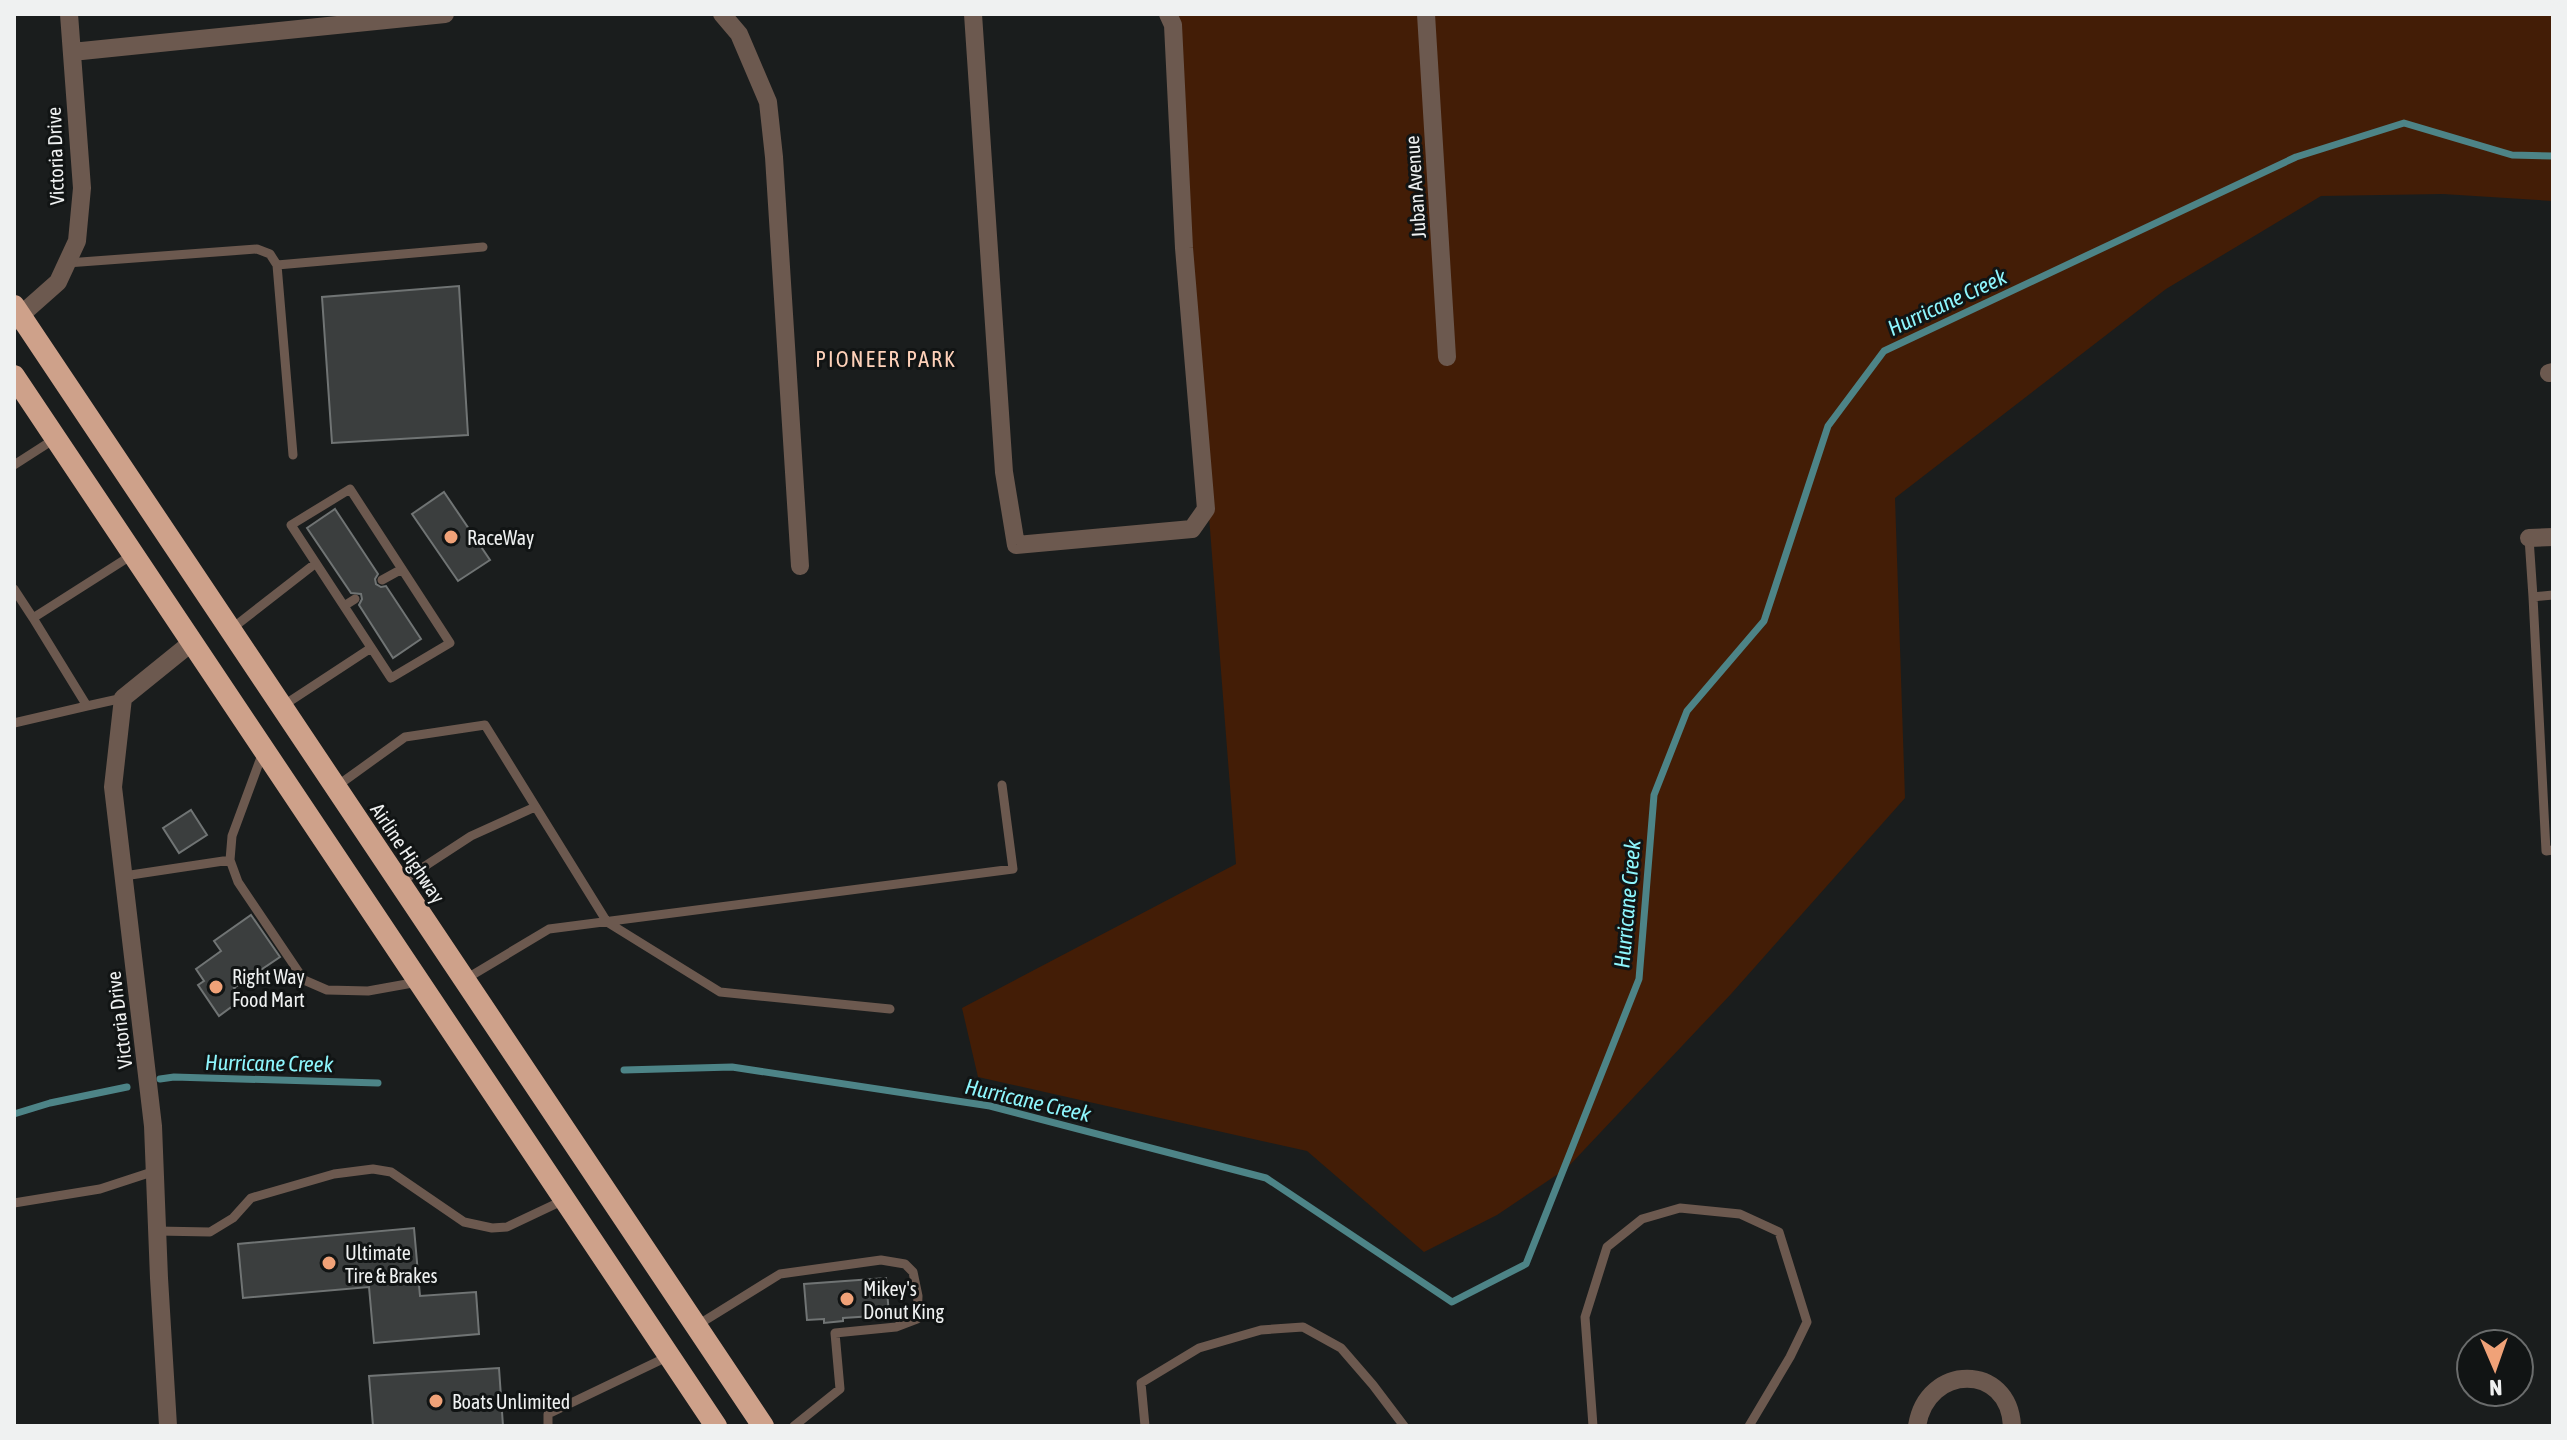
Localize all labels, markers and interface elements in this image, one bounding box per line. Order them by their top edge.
street label: Victoria Drive [42,107,68,205]
street label: Juban Avenue [1400,135,1430,239]
water label: Hurricane Creek [1883,263,2011,341]
district label: PIONEER PARK [815,346,957,372]
place label: RaceWay [467,526,534,549]
marker: RaceWay [442,528,460,546]
street label: Airline Highway [366,799,450,907]
water label: Hurricane Creek [1608,839,1646,969]
place label: Right Way Food Mart [232,965,305,1011]
street label: Victoria Drive [102,970,136,1070]
marker: Right Way Food Mart [207,978,225,996]
water label: Hurricane Creek [205,1049,334,1077]
water label: Hurricane Creek [963,1073,1094,1127]
place label: Ultimate Tire & Brakes [345,1241,438,1287]
marker: Ultimate Tire & Brakes [320,1254,338,1272]
place label: Mikey's Donut King [863,1277,945,1323]
marker: Mikey's Donut King [838,1290,856,1308]
north arrow [2455,1328,2535,1408]
text: N [2489,1375,2503,1401]
place label: Boats Unlimited [452,1390,570,1413]
marker: Boats Unlimited [427,1392,445,1410]

